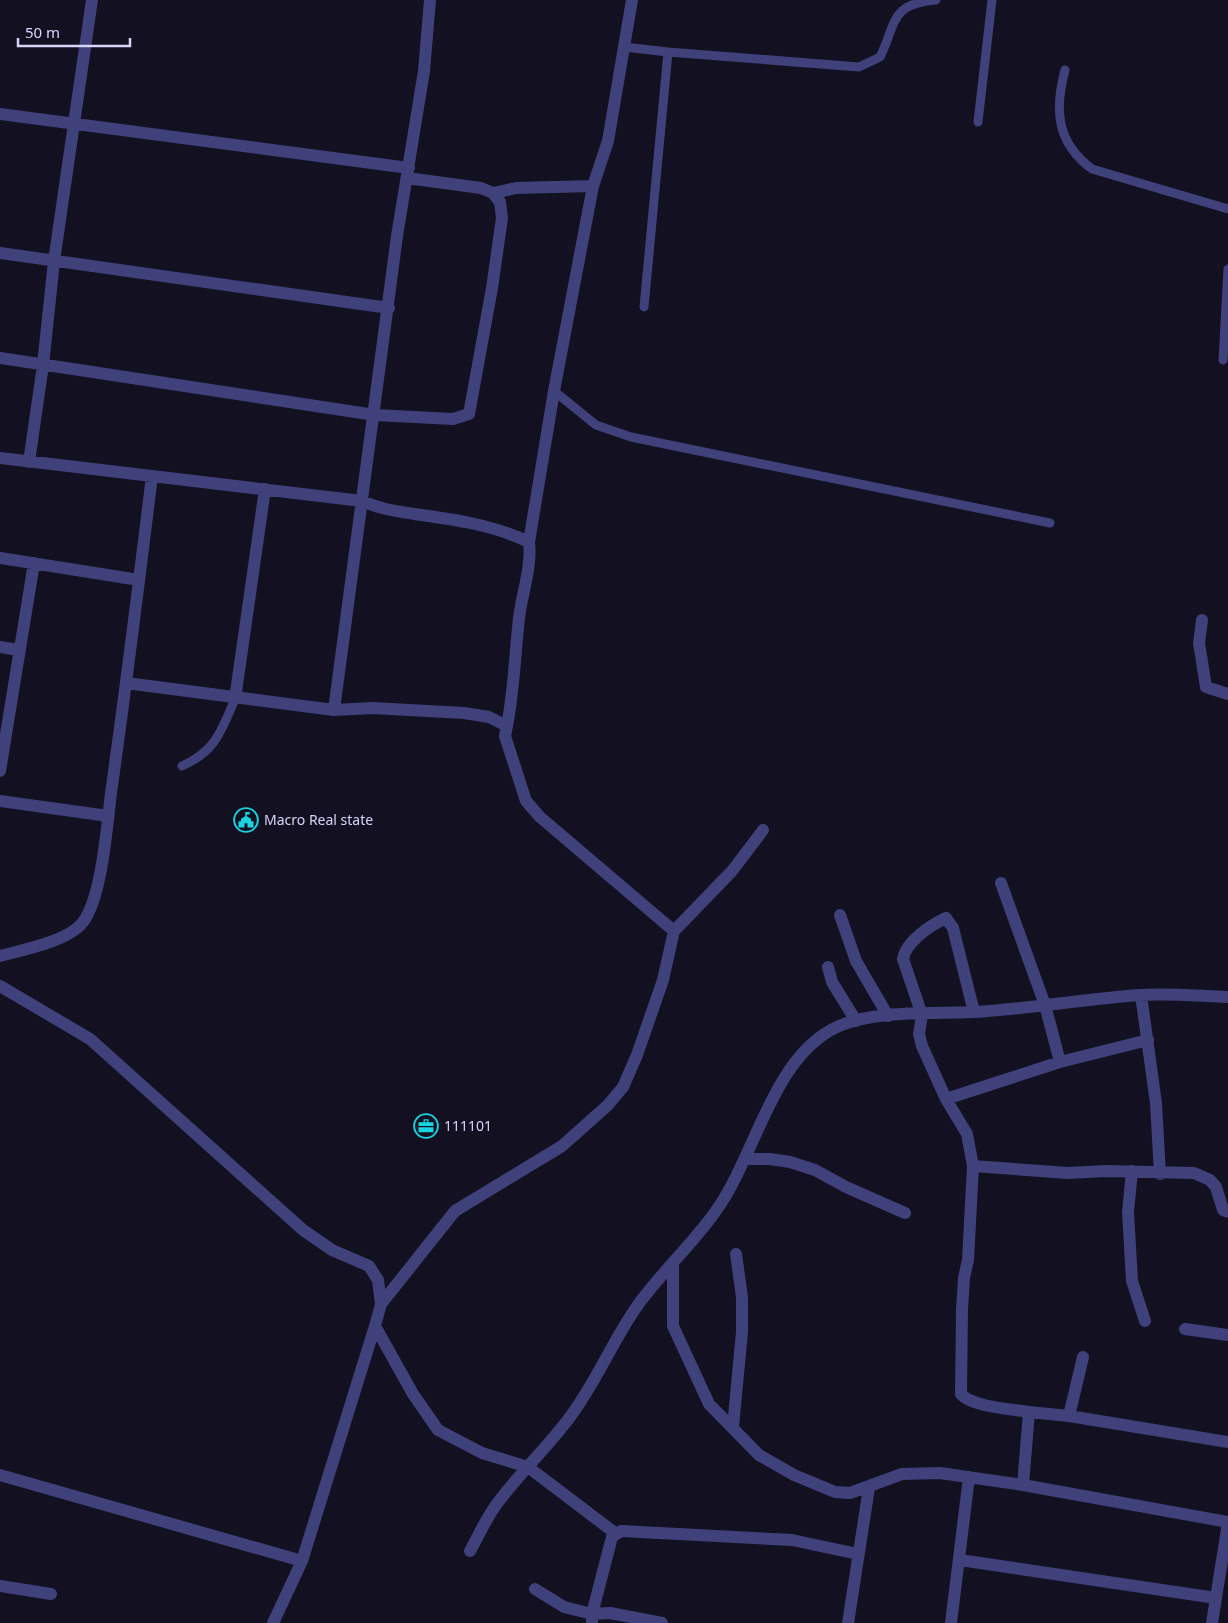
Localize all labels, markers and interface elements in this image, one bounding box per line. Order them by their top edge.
scale bar [18,15,130,47]
text: 50 m [25,22,60,42]
public building icon: Macro Real state [233,807,259,833]
place label: Macro Real state [264,810,373,829]
office icon: 111101 [413,1113,439,1139]
place label: 111101 [444,1116,492,1135]

